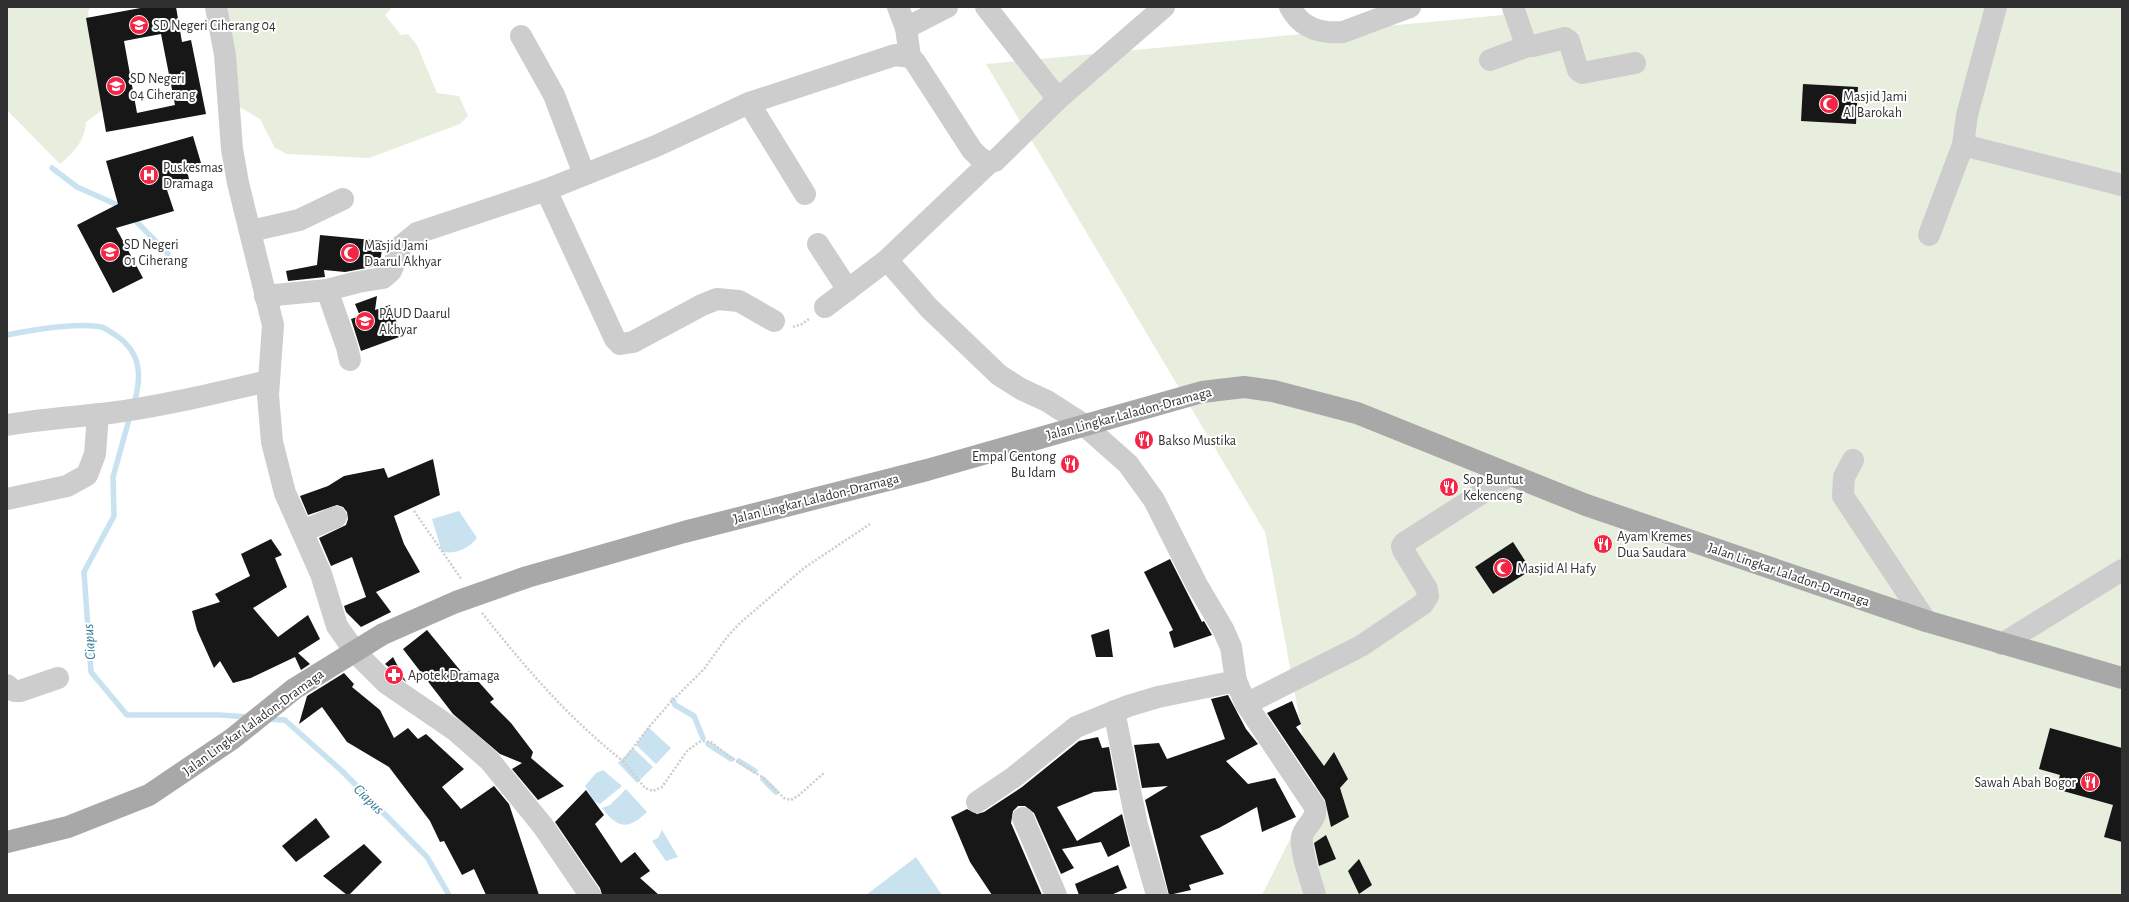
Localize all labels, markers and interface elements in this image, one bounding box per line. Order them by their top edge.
school or university icon: SD Negeri Ciherang 04 [128,14,150,36]
place label: SD Negeri Ciherang 04 [153,19,276,33]
place label: SD Negeri 04 Ciherang [130,72,196,102]
school or university icon: SD Negeri 04 Ciherang [105,75,127,97]
place label: Masjid Jami Al Barokah [1843,90,1907,120]
mosque icon: Masjid Jami Al Barokah [1818,93,1840,115]
place label: Puskesmas Dramaga [163,161,223,191]
hospital icon: Puskesmas Dramaga [138,164,160,186]
place label: SD Negeri 01 Ciherang [124,238,188,268]
place label: Masjid Jami Daarul Akhyar [364,239,442,269]
school or university icon: SD Negeri 01 Ciherang [99,241,121,263]
mosque icon: Masjid Jami Daarul Akhyar [339,242,361,264]
place label: PAUD Daarul Akhyar [379,307,451,337]
school or university icon: PAUD Daarul Akhyar [354,310,376,332]
street label: Jalan Lingkar Laladon-Dramaga [1045,385,1214,443]
restaurant icon: Bakso Mustika [1133,429,1155,451]
place label: Bakso Mustika [1158,434,1237,448]
place label: Empal Gentong Bu Idam [972,450,1056,480]
restaurant icon: Empal Gentong Bu Idam [1059,453,1081,475]
street label: Jalan Lingkar Laladon-Dramaga [732,471,901,526]
place label: Sop Buntut Kekenceng [1463,473,1524,503]
restaurant icon: Sop Buntut Kekenceng [1438,476,1460,498]
place label: Ayam Kremes Dua Saudara [1617,530,1692,560]
restaurant icon: Ayam Kremes Dua Saudara [1592,533,1614,555]
street label: Jalan Lingkar Laladon-Dramaga [1706,541,1872,609]
mosque icon: Masjid Al Hafy [1492,557,1514,579]
place label: Masjid Al Hafy [1517,562,1596,576]
water label: Ciapus [81,623,98,660]
pharmacy icon: Apotek Dramaga [383,664,405,686]
street label: Jalan Lingkar Laladon-Dramaga [181,667,327,778]
place label: Apotek Dramaga [408,669,500,683]
restaurant icon: Sawah Abah Bogor [2079,771,2101,793]
place label: Sawah Abah Bogor [1974,776,2076,790]
water label: Ciapus [351,781,387,817]

